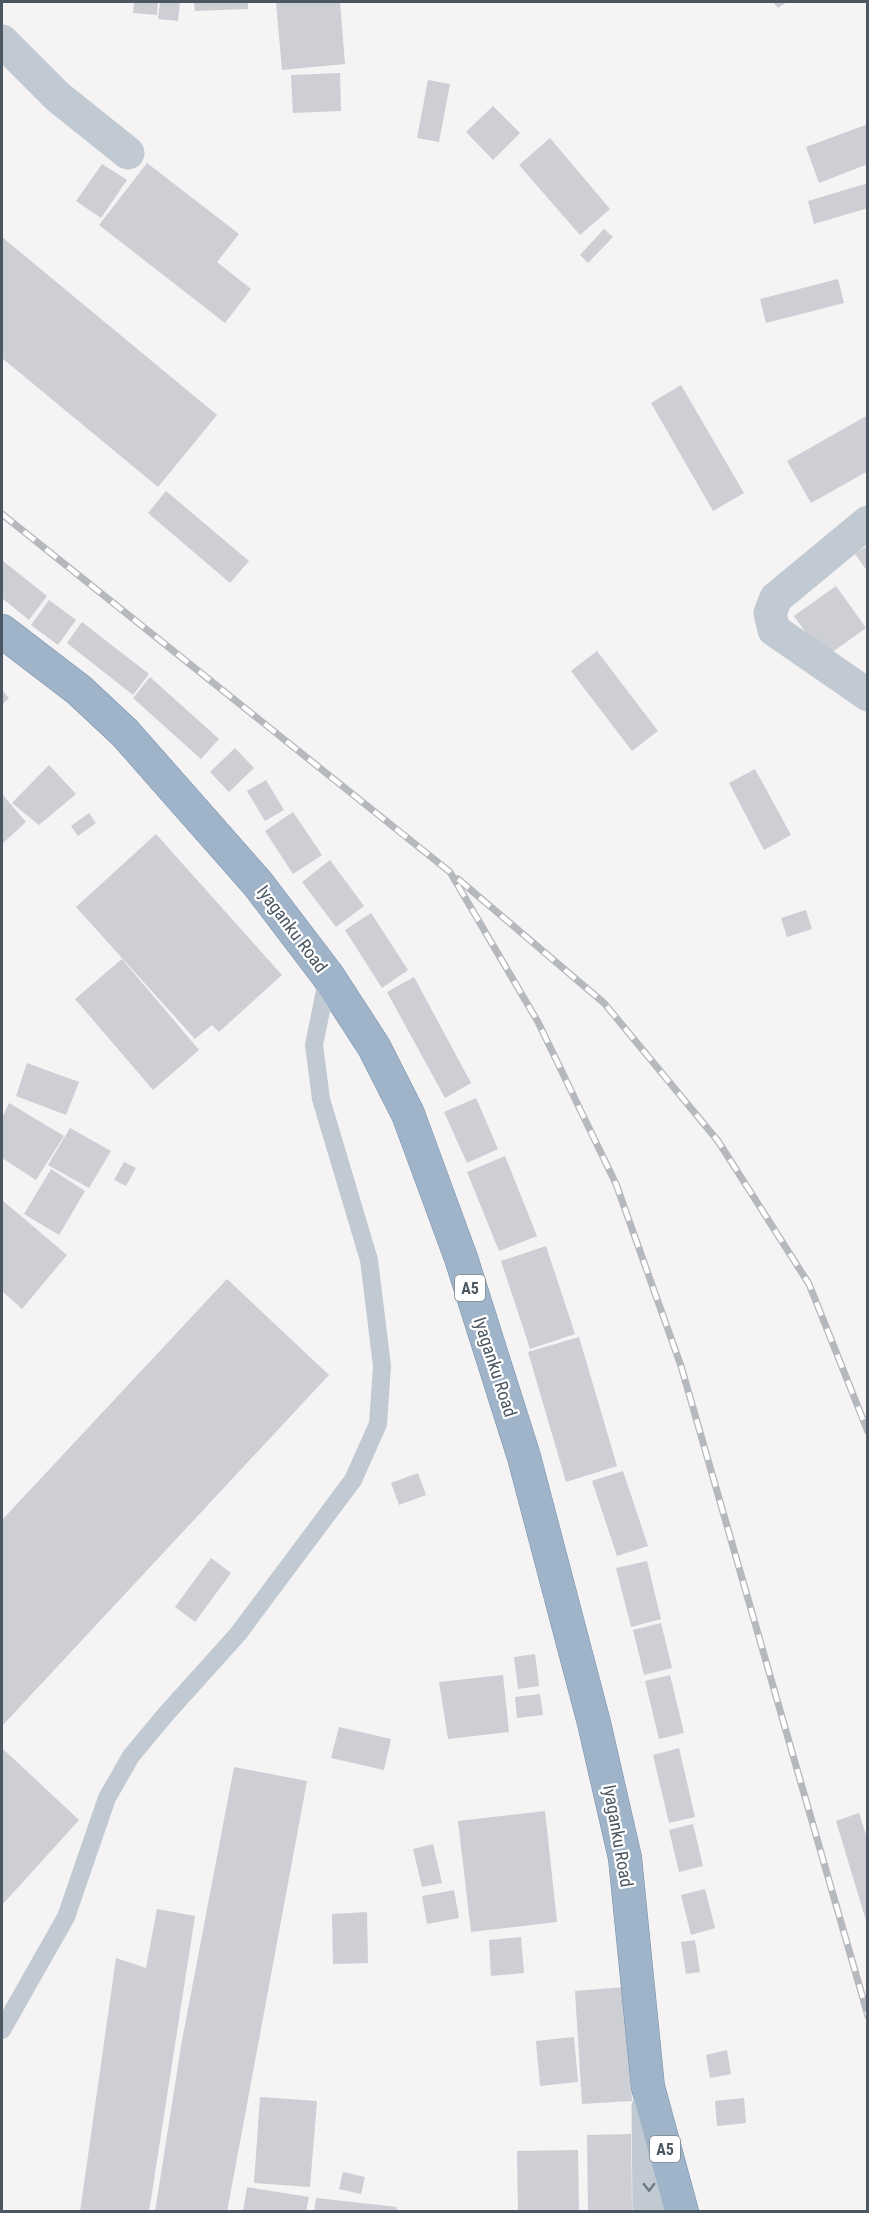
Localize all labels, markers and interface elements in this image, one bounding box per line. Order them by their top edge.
street label: Iyaganku Road [253,881,332,976]
road number: A5 [455,1275,485,1301]
street label: Iyaganku Road [469,1314,521,1419]
street label: Iyaganku Road [599,1783,638,1889]
road number: A5 [650,2136,680,2162]
one-way arrow [643,2183,655,2192]

